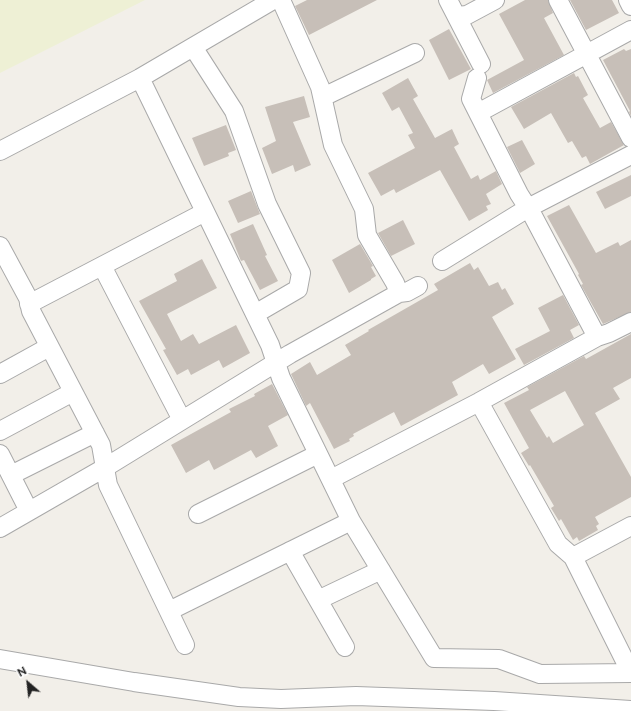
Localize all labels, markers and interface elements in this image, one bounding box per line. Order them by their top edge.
north arrow [8,663,48,703]
text: N [15,664,29,680]

